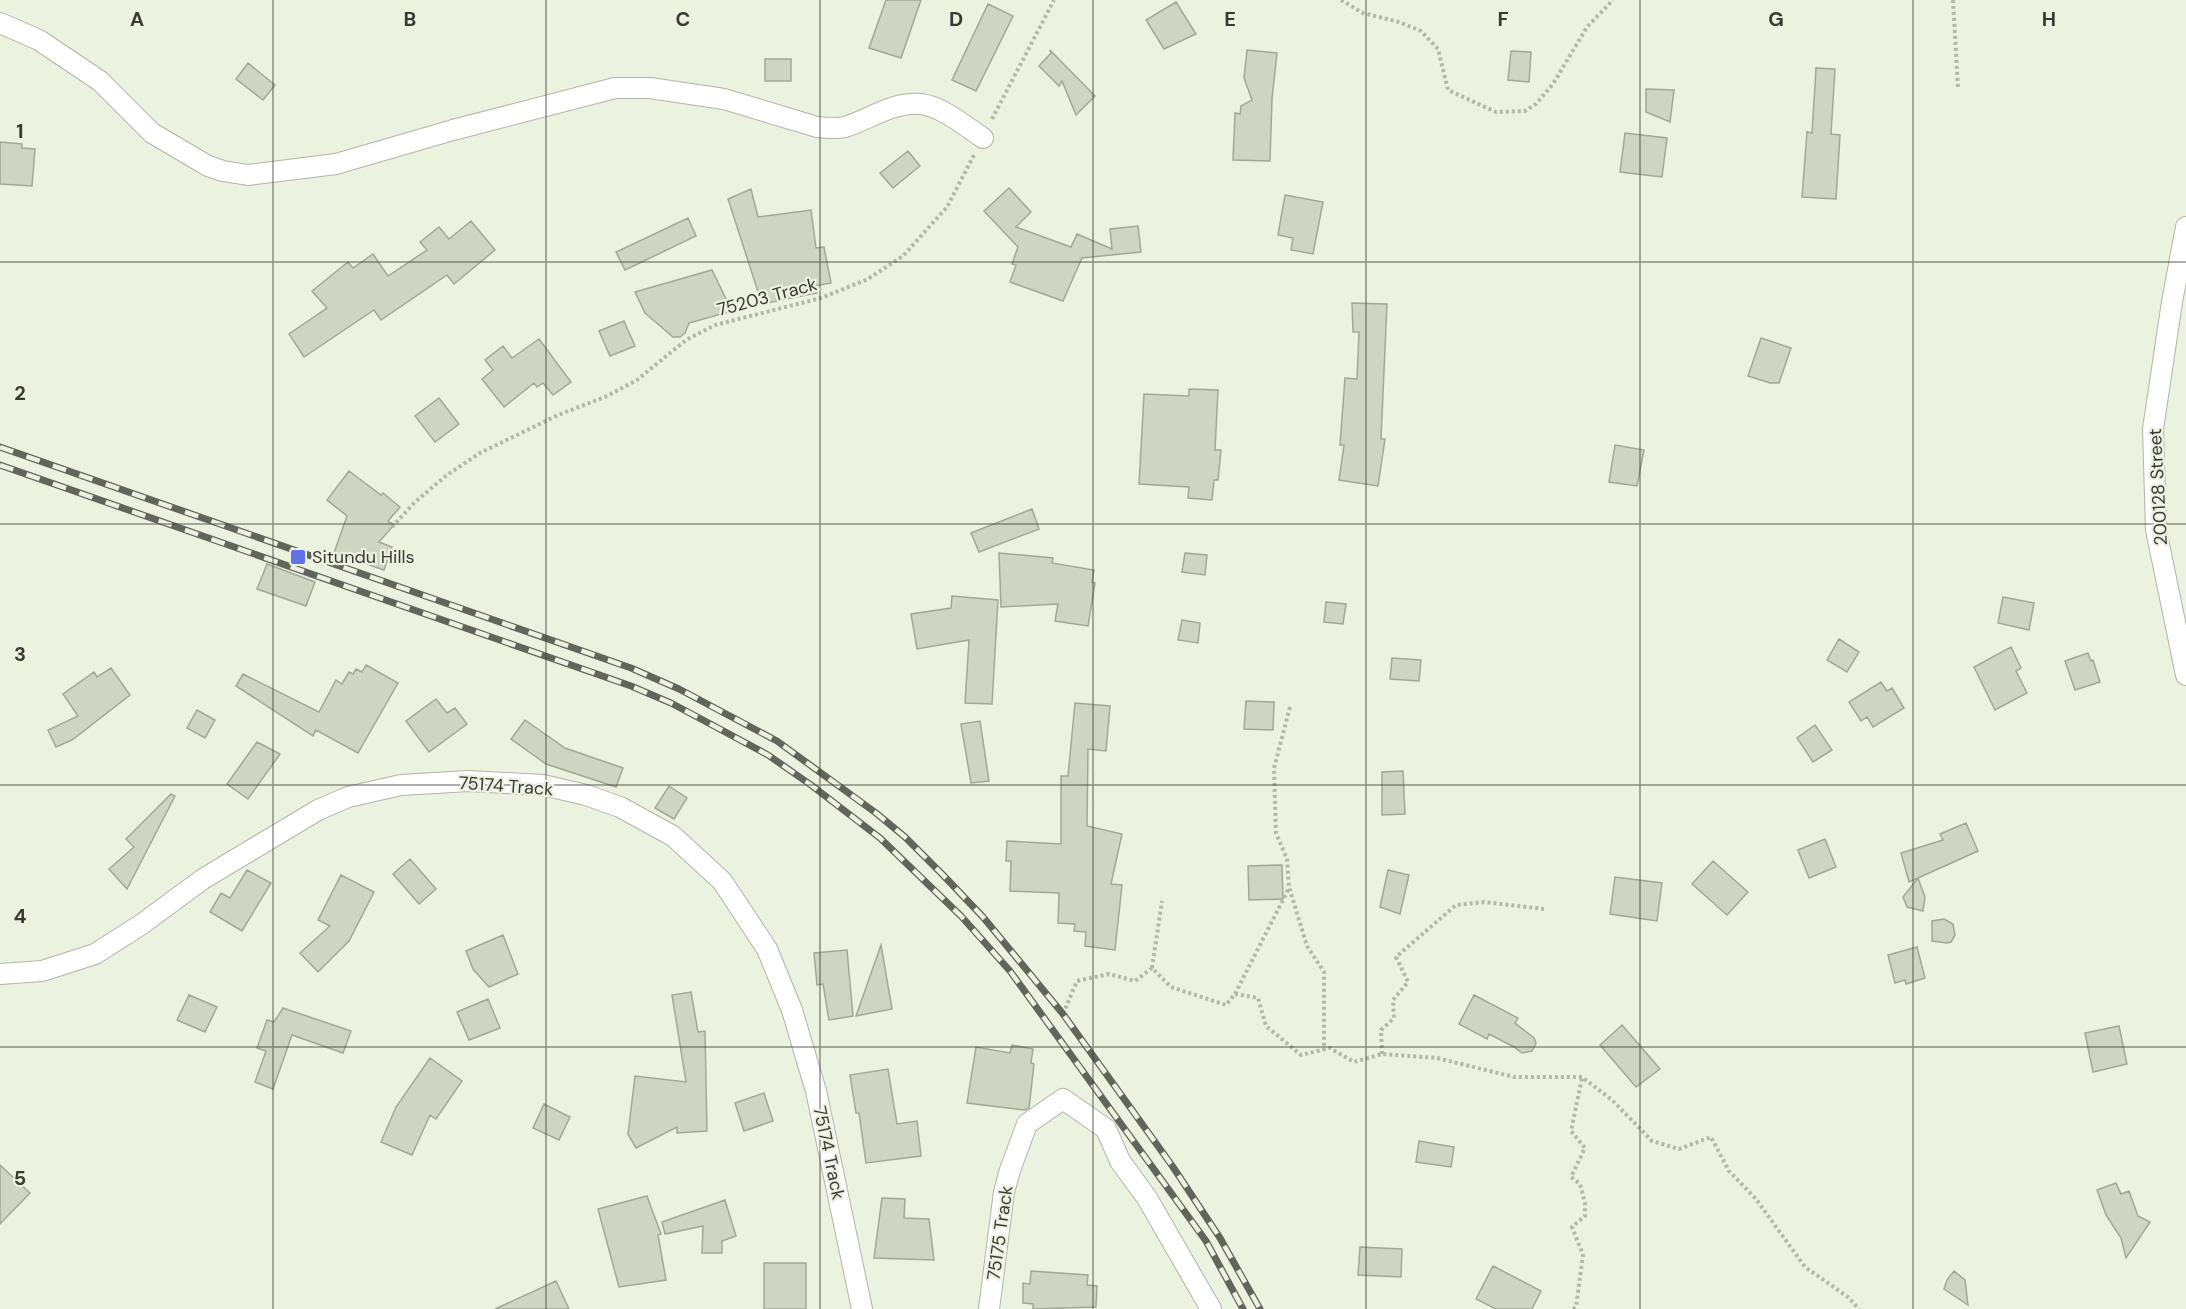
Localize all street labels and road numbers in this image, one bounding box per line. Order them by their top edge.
street label: 75203 Track [714,272,820,322]
street label: 200128 Street [2143,428,2173,546]
street label: 75174 Track [458,771,554,801]
street label: 75174 Track [807,1104,851,1202]
street label: 75175 Track [981,1184,1019,1282]

